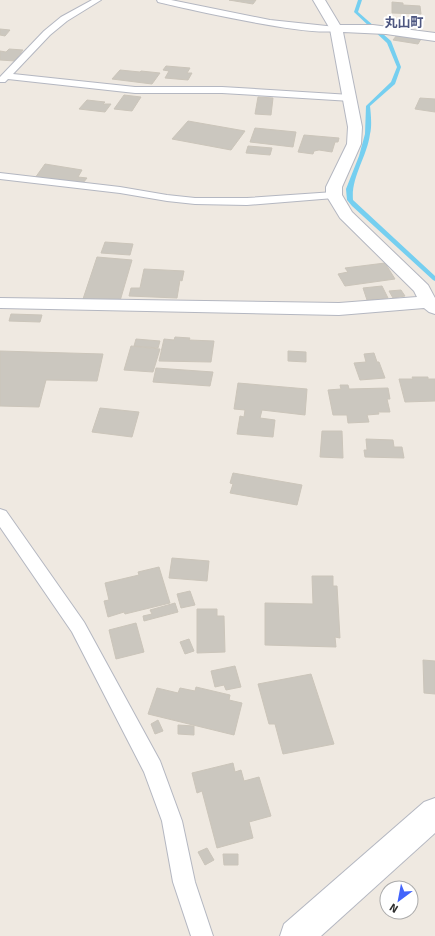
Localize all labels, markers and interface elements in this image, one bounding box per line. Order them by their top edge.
district label: 丸山町 [384,15,424,31]
north arrow [379,880,419,920]
text: N [387,901,401,916]

